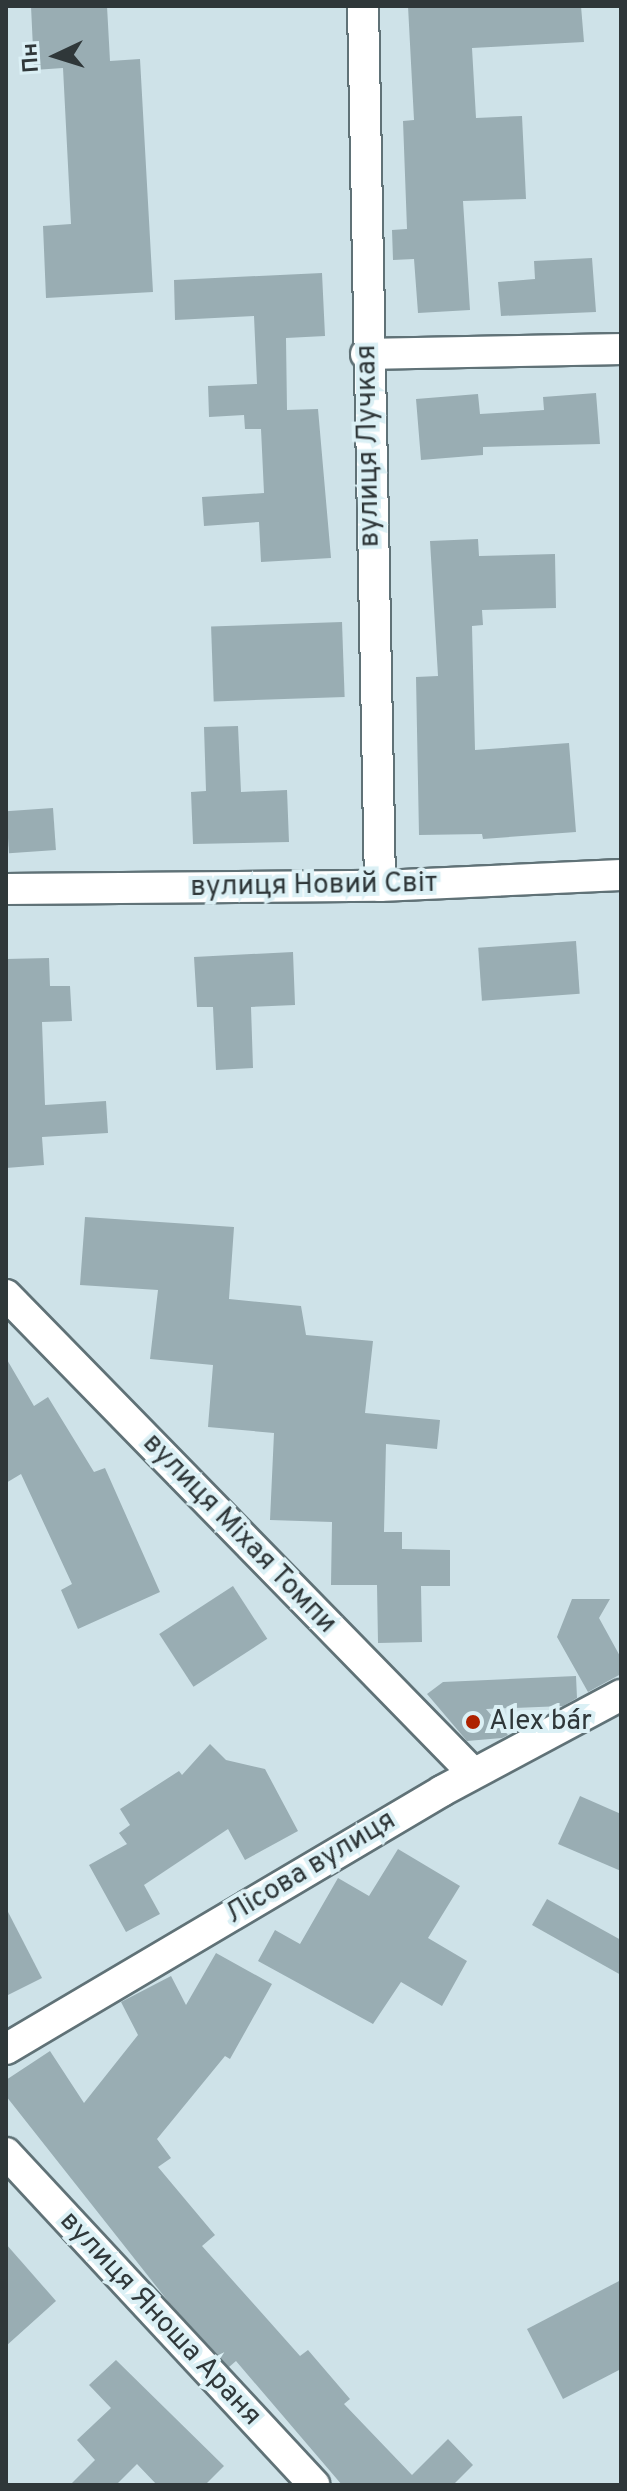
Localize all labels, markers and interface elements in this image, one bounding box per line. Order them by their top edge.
north arrow [16,16,96,96]
text: Пн [17,42,46,73]
street label: вулиця Лучкая [350,344,388,548]
street label: вулиця Новий Світ [190,867,438,905]
street label: вулиця Міхая Томпи [135,1427,343,1641]
place label: Alex bár [489,1705,592,1739]
marker: Alex bár [464,1713,482,1731]
street label: Лісова вулиця [220,1804,402,1932]
street label: вулиця Яноша Араня [52,2204,268,2434]

